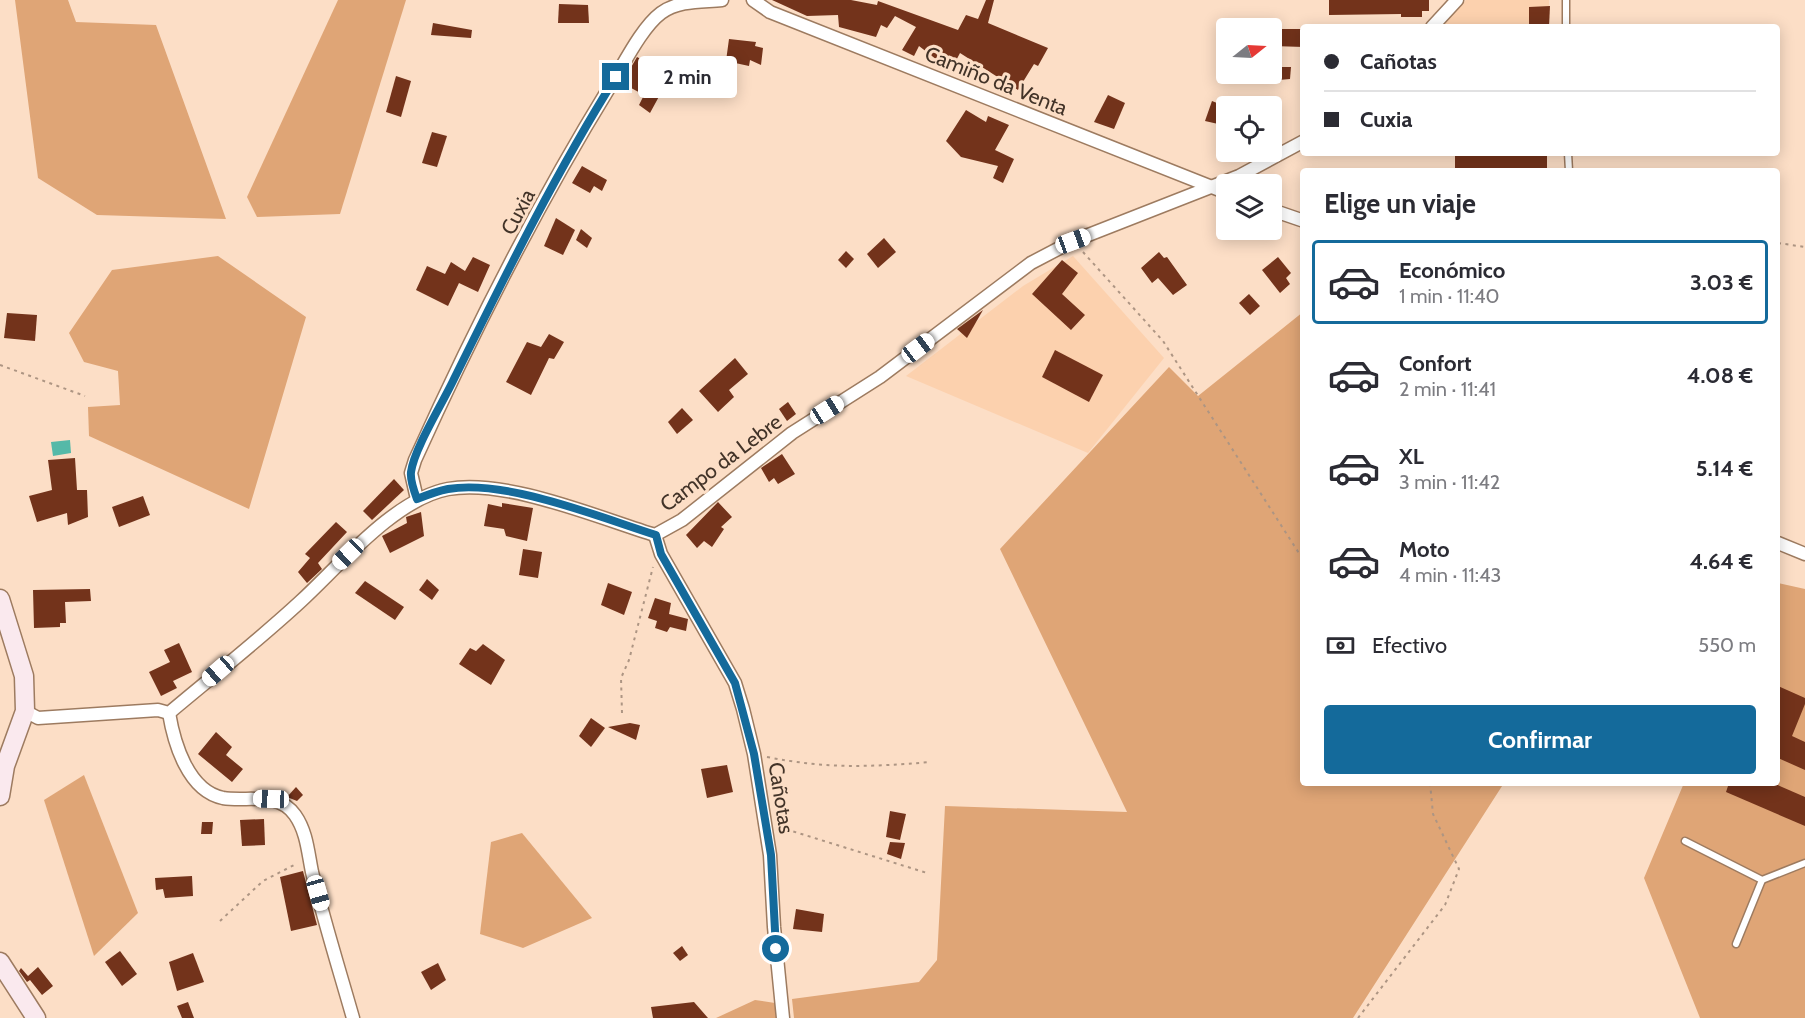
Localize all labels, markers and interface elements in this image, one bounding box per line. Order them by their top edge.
north arrow [1216,18,1282,84]
map controls [1216,18,1282,240]
street label: Camiño da Venta [921,41,1071,120]
text: Cañotas [1360,48,1437,75]
callout: 2 min [637,56,736,98]
route end [602,63,629,90]
text: 2 min [663,65,712,89]
button: locate [1216,96,1282,162]
text: Cuxia [1360,106,1412,133]
button: layers [1216,174,1282,240]
street label: Cuxia [495,185,540,239]
text: Elige un viaje [1324,187,1476,220]
car [1053,226,1093,256]
icon: car [1327,255,1381,309]
text: Económico [1399,257,1505,284]
text: 3.03 € [1690,269,1753,296]
text: 1 min · 11:40 [1399,284,1499,308]
car [898,330,938,366]
icon: car [1327,348,1381,402]
text: Confort [1399,350,1472,377]
text: 4.08 € [1687,362,1753,389]
text: 2 min · 11:41 [1399,377,1496,401]
car [807,393,847,427]
street label: Campo da Lebre [655,409,787,516]
icon: car [1327,441,1381,495]
text: XL [1399,443,1424,470]
text: 5.14 € [1696,455,1753,482]
text: 3 min · 11:42 [1399,470,1500,494]
icon: car [1327,534,1381,588]
car [329,535,367,573]
text: Moto [1399,536,1450,563]
text: 4.64 € [1689,548,1753,575]
text: 4 min · 11:43 [1399,563,1501,587]
icon: cash [1324,629,1357,662]
text: Efectivo [1372,632,1447,659]
text: 550 m [1698,633,1756,657]
car [199,652,237,690]
button: Confirmar [1324,705,1756,774]
street label: Cañotas [764,760,800,836]
car [253,789,289,809]
car [304,873,332,913]
route start [762,935,789,962]

